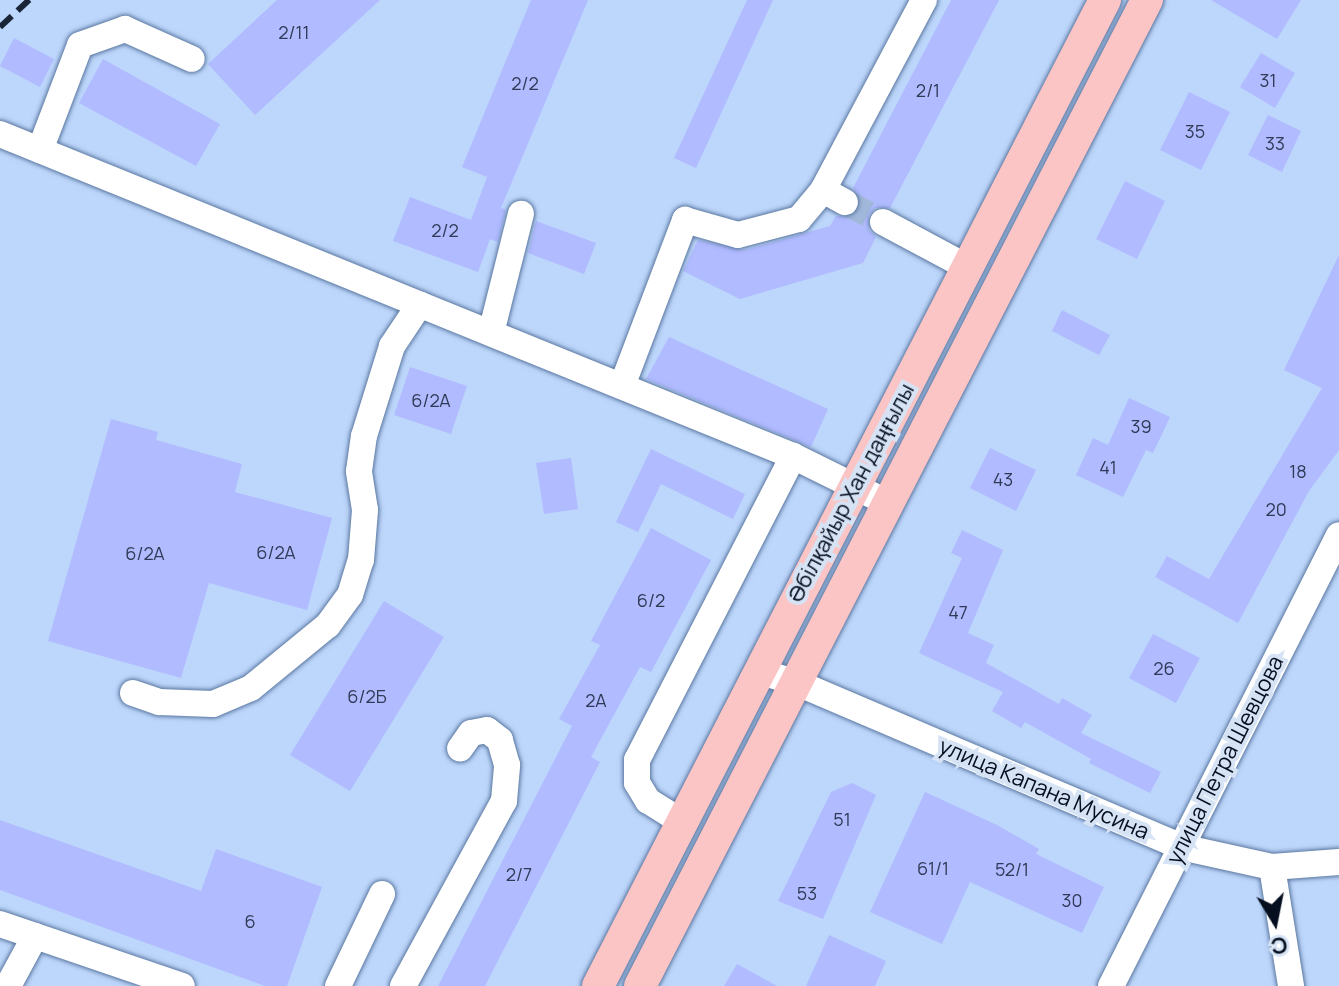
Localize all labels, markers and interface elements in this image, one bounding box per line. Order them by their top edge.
house number: 2/11 [278,21,310,43]
house number: 31 [1260,69,1276,91]
house number: 2/2 [511,72,539,94]
house number: 2/1 [916,79,940,101]
house number: 35 [1185,120,1205,142]
house number: 33 [1265,132,1285,154]
house number: 2/2 [431,219,459,241]
street label: Әбілқайыр Хан даңғылы [782,379,920,607]
house number: 6/2А [411,389,451,411]
house number: 39 [1130,415,1152,437]
house number: 41 [1099,456,1117,478]
house number: 18 [1289,460,1307,482]
house number: 43 [993,468,1013,490]
house number: 20 [1265,498,1287,520]
house number: 6/2А [256,541,296,563]
house number: 6/2А [125,542,165,564]
house number: 6/2 [637,589,665,611]
house number: 47 [948,601,968,623]
street label: улица Петра Шевцова [1161,651,1289,869]
house number: 26 [1153,657,1175,679]
house number: 6/2Б [347,685,387,707]
house number: 2А [585,689,607,711]
street label: улица Капана Мусина [935,733,1153,845]
house number: 51 [833,808,851,830]
house number: 61/1 [917,857,949,879]
house number: 52/1 [995,858,1029,880]
house number: 2/7 [506,863,532,885]
house number: 53 [797,882,817,904]
north arrow [1235,882,1315,962]
house number: 30 [1062,889,1082,911]
house number: 6 [244,910,256,932]
text: С [1269,929,1290,962]

